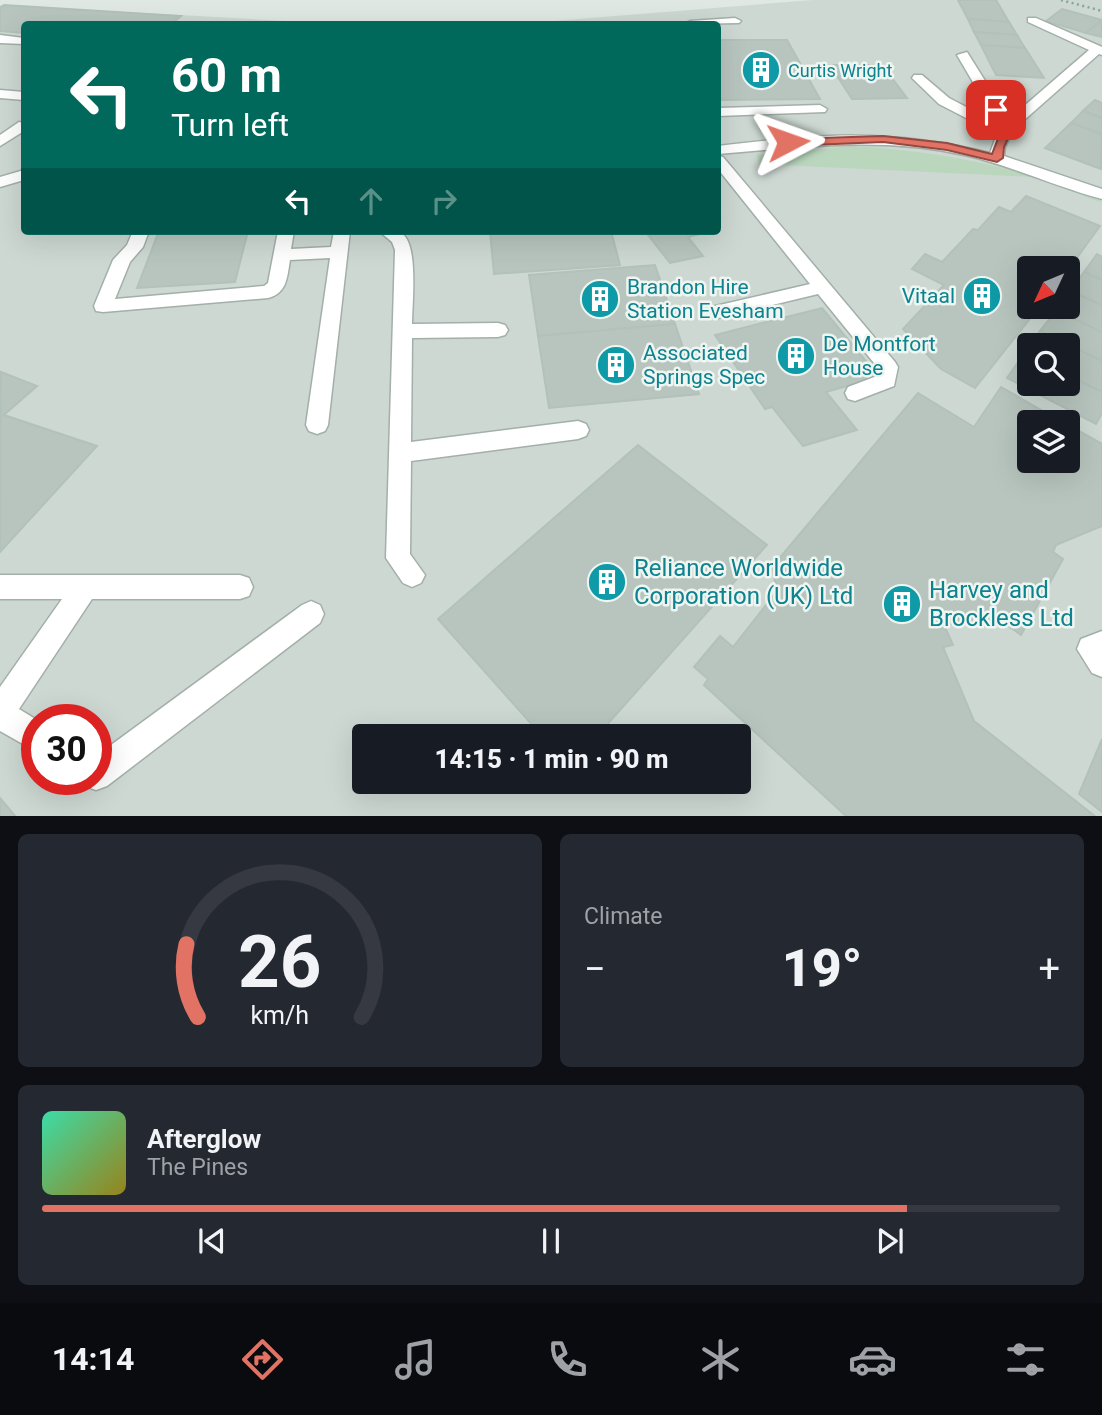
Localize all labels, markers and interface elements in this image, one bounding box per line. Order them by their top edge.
text: 60 m [171,47,282,104]
icon: left [56,49,147,140]
building icon: Curtis Wright [740,49,782,91]
place label: Curtis Wright [788,60,892,81]
pin [966,80,1026,140]
icon: arrive [977,91,1015,129]
position arrow [751,105,825,179]
text: Turn left [171,106,289,144]
icon: left [279,182,317,220]
icon: ahead [352,182,390,220]
icon: right [425,182,463,220]
north arrow [1017,256,1080,318]
map controls [1017,256,1080,473]
place label: Brandon Hire Station Evesham [627,275,784,323]
building icon: Vitaal [961,275,1003,317]
building icon: Brandon Hire Station Evesham [579,278,621,320]
place label: Vitaal [902,284,955,308]
place label: De Montfort House [823,332,936,380]
button: search [1017,333,1080,396]
building icon: De Montfort House [775,335,817,377]
place label: Associated Springs Spec [643,341,765,389]
building icon: Associated Springs Spec [595,344,637,386]
button: layers [1017,410,1080,473]
place label: Reliance Worldwide Corporation (UK) Ltd [634,554,853,610]
building icon: Reliance Worldwide Corporation (UK) Ltd [586,561,628,603]
place label: Harvey and Brockless Ltd [929,576,1074,632]
building icon: Harvey and Brockless Ltd [881,583,923,625]
speed limit sign: 30 [21,704,112,795]
text: 14:15 · 1 min · 90 m [434,744,669,774]
text: Climate [584,903,663,930]
text: 26 [238,919,322,1005]
text: 19° [782,938,862,999]
text: − [584,947,606,991]
text: + [1038,947,1060,991]
text: km/h [251,1000,309,1029]
text: Afterglow [147,1124,261,1154]
text: The Pines [147,1154,248,1181]
icon: previous [193,1222,231,1260]
icon: pause [532,1222,570,1260]
icon: next [871,1222,909,1260]
icon: directions [238,1335,287,1384]
icon: music [391,1335,440,1384]
icon: phone [543,1335,592,1384]
icon: climate [696,1335,745,1384]
icon: car [848,1335,897,1384]
icon: filters [1001,1335,1050,1384]
text: 14:14 [52,1340,134,1378]

